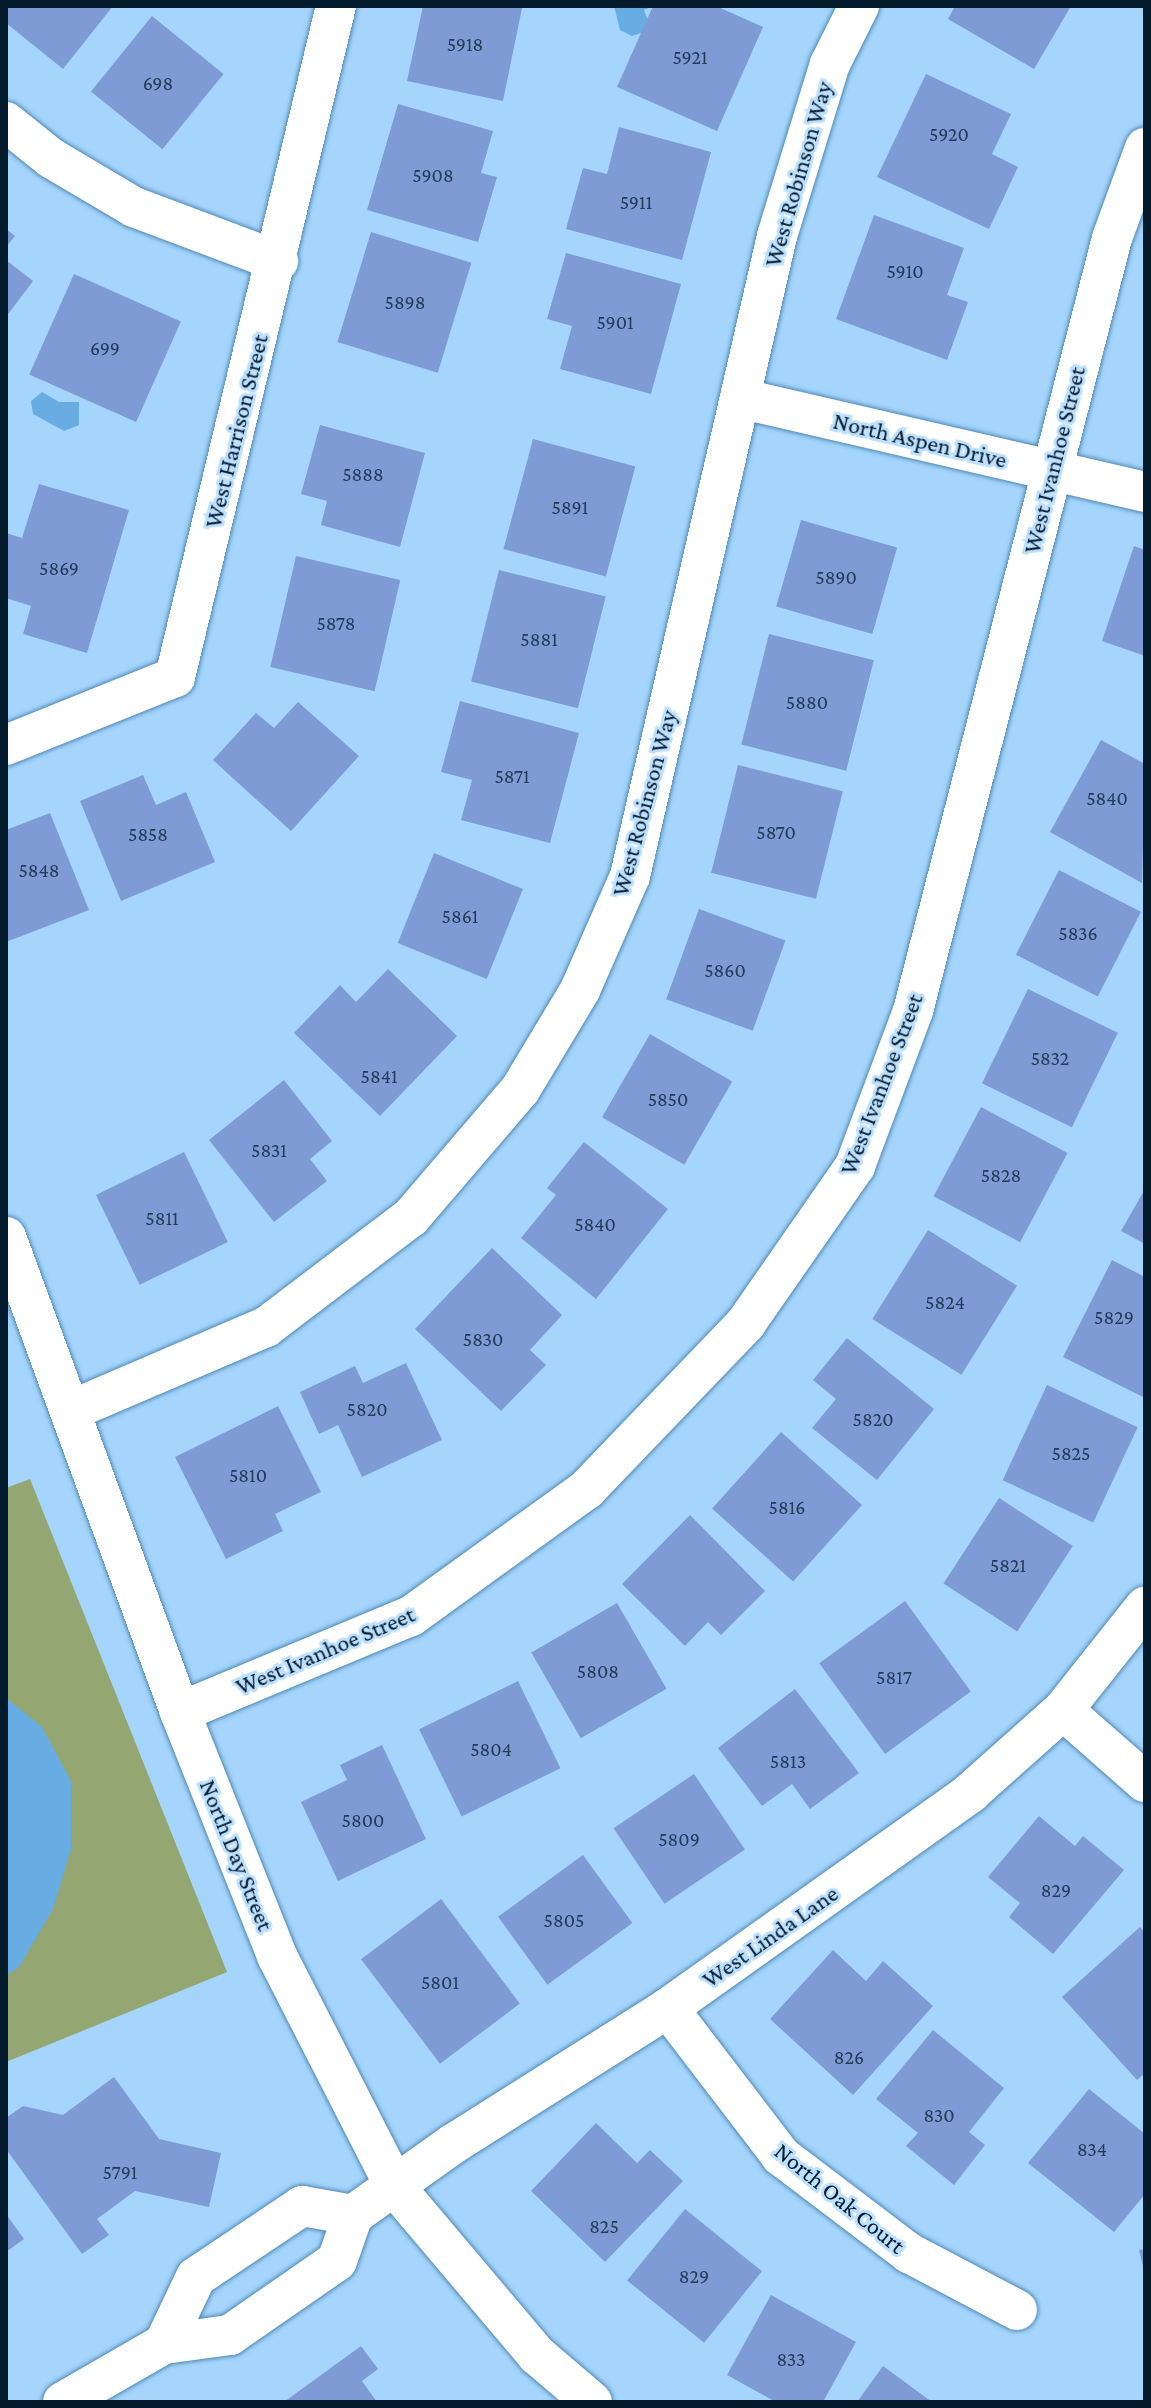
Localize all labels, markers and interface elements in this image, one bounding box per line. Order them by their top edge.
house number: 5918 [447,32,483,56]
house number: 5921 [672,45,708,69]
house number: 698 [143,71,173,95]
street label: West Robinson Way [758,78,838,270]
house number: 5920 [929,122,969,146]
house number: 5908 [412,163,454,187]
house number: 5911 [620,190,652,214]
house number: 5910 [886,259,924,283]
house number: 5898 [385,290,425,314]
house number: 5901 [596,310,634,334]
street label: West Harrison Street [198,331,274,531]
house number: 699 [90,336,120,360]
street label: West Ivanhoe Street [1017,364,1091,556]
street label: North Aspen Drive [830,406,1010,474]
house number: 5888 [342,462,384,486]
house number: 5891 [552,495,588,519]
house number: 5869 [39,556,79,580]
house number: 5890 [815,565,857,589]
house number: 5878 [316,611,356,635]
house number: 5881 [520,627,558,651]
house number: 5880 [786,690,828,714]
street label: West Robinson Way [605,707,683,899]
house number: 5871 [494,764,530,788]
house number: 5840 [1086,786,1128,810]
house number: 5870 [756,820,796,844]
house number: 5858 [128,822,168,846]
house number: 5848 [18,858,60,882]
house number: 5861 [442,904,478,928]
house number: 5836 [1058,921,1098,945]
house number: 5860 [704,958,746,982]
street label: West Ivanhoe Street [833,989,929,1179]
house number: 5832 [1031,1046,1069,1070]
house number: 5841 [360,1064,398,1088]
house number: 5850 [648,1087,688,1111]
house number: 5831 [251,1138,287,1162]
house number: 5828 [981,1163,1021,1187]
house number: 5811 [145,1206,179,1230]
house number: 5840 [574,1212,616,1236]
house number: 5824 [925,1290,965,1314]
house number: 5829 [1094,1305,1134,1329]
house number: 5830 [463,1327,503,1351]
house number: 5820 [347,1397,387,1421]
house number: 5820 [853,1407,893,1431]
house number: 5825 [1051,1441,1091,1465]
house number: 5810 [229,1463,267,1487]
house number: 5816 [769,1495,805,1519]
house number: 5821 [990,1553,1026,1577]
street label: West Ivanhoe Street [231,1599,419,1701]
house number: 5808 [577,1659,619,1683]
house number: 5817 [876,1665,912,1689]
house number: 5804 [470,1737,512,1761]
house number: 5813 [770,1749,806,1773]
street label: North Day Street [194,1775,280,1935]
house number: 5800 [342,1808,384,1832]
house number: 5809 [658,1827,700,1851]
house number: 829 [1041,1878,1071,1902]
street label: West Linda Lane [696,1879,844,1993]
house number: 5805 [544,1908,584,1932]
house number: 5801 [421,1970,459,1994]
house number: 826 [834,2045,864,2069]
house number: 830 [923,2103,955,2127]
street label: North Oak Court [769,2137,911,2259]
house number: 834 [1077,2137,1107,2161]
house number: 5791 [103,2160,137,2184]
house number: 825 [589,2214,619,2238]
house number: 829 [679,2264,709,2288]
house number: 833 [776,2347,806,2371]

